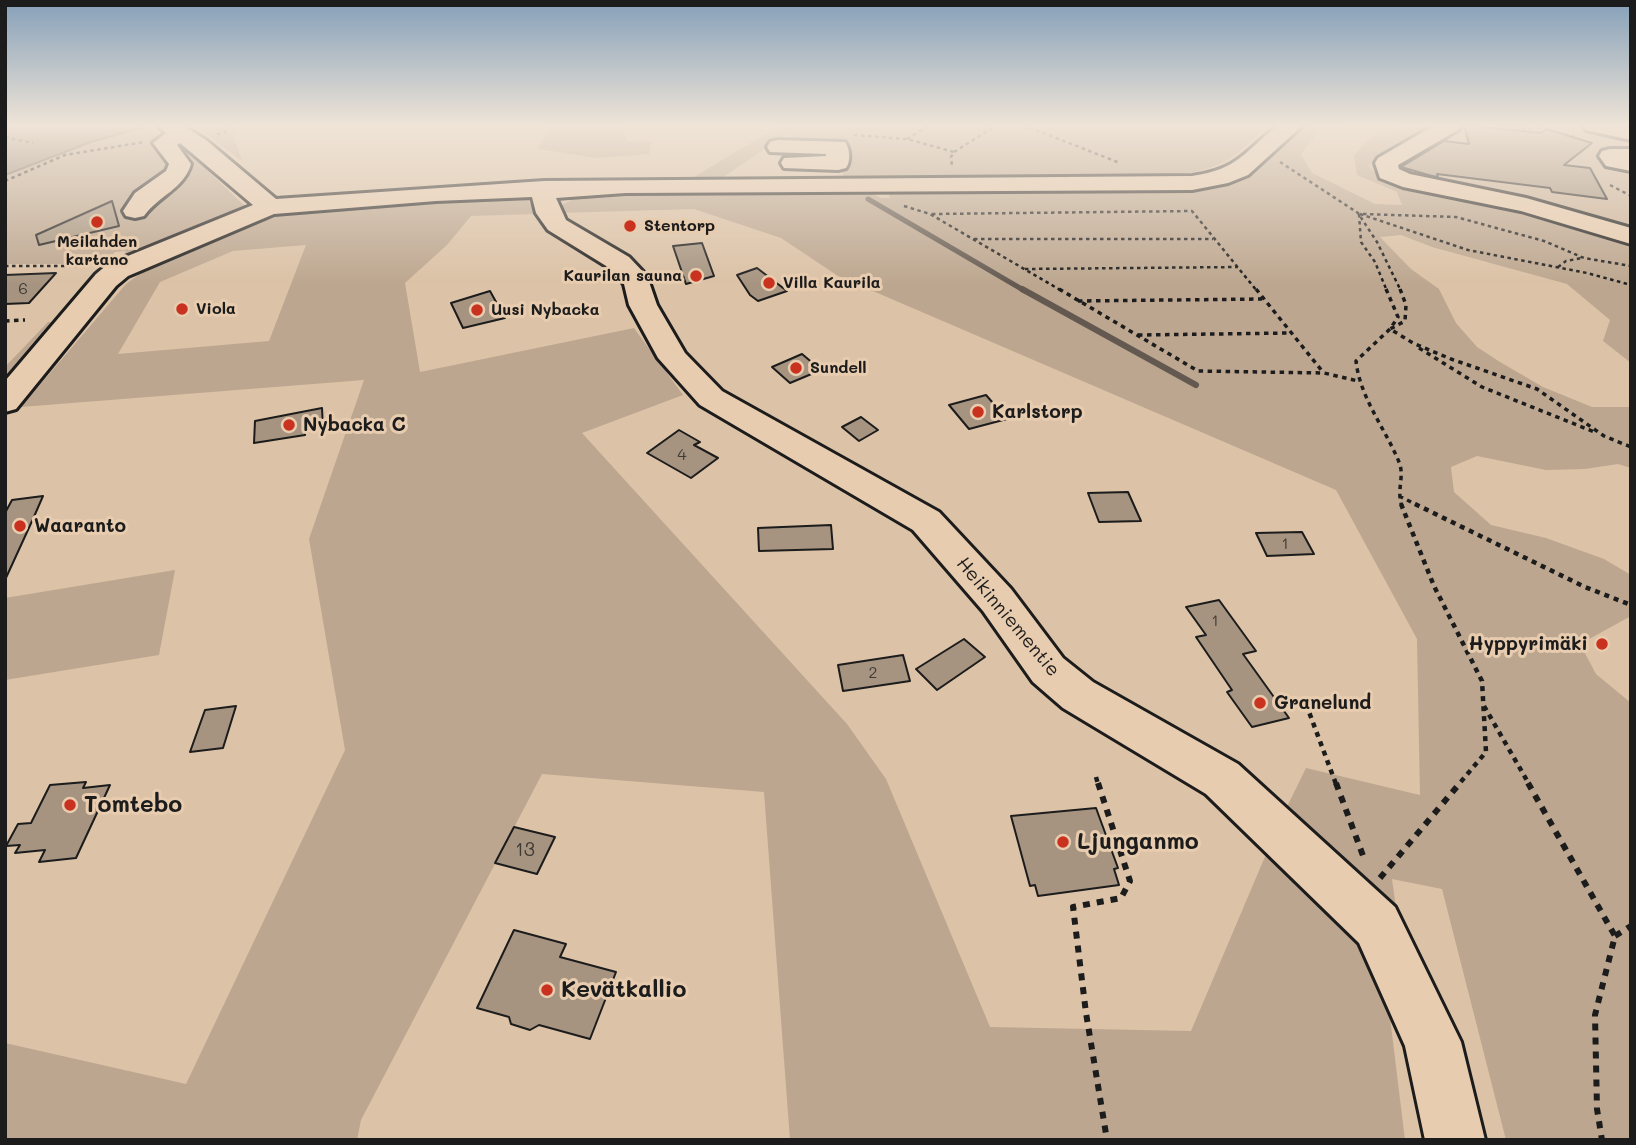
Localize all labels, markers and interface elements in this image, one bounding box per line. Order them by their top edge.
marker: Meilahden kartano [89,214,105,230]
place label: Stentorp [644,216,715,236]
marker: Stentorp [622,218,638,234]
place label: Meilahden kartano [57,232,137,270]
place label: Kaurilan sauna [564,266,682,286]
marker: Kaurilan sauna [688,268,704,284]
place label: Villa Kaurila [783,273,881,293]
marker: Villa Kaurila [761,275,777,291]
house number: 6 [18,279,28,299]
place label: Viola [196,299,236,319]
place label: Uusi Nybacka [491,300,599,320]
marker: Viola [174,301,190,317]
marker: Uusi Nybacka [469,302,485,318]
place label: Sundell [810,358,867,378]
marker: Sundell [788,360,804,376]
place label: Karlstorp [992,401,1083,423]
marker: Karlstorp [970,404,986,420]
place label: Nybacka C [303,414,406,436]
marker: Nybacka C [281,417,297,433]
house number: 4 [677,445,687,465]
place label: Waaranto [34,515,126,537]
marker: Waaranto [12,518,28,534]
house number: 1 [1281,534,1289,554]
street label: Heikinniementie [951,553,1065,681]
house number: 1 [1211,611,1219,631]
place label: Hyppyrimäki [1468,633,1588,655]
marker: Hyppyrimäki [1594,636,1610,652]
house number: 2 [869,663,877,683]
place label: Granelund [1274,692,1371,714]
marker: Granelund [1252,695,1268,711]
place label: Tomtebo [84,791,182,819]
marker: Tomtebo [62,797,78,813]
place label: Ljunganmo [1077,828,1199,856]
marker: Ljunganmo [1055,834,1071,850]
house number: 13 [515,839,535,861]
place label: Kevätkallio [561,976,686,1004]
marker: Kevätkallio [539,982,555,998]

